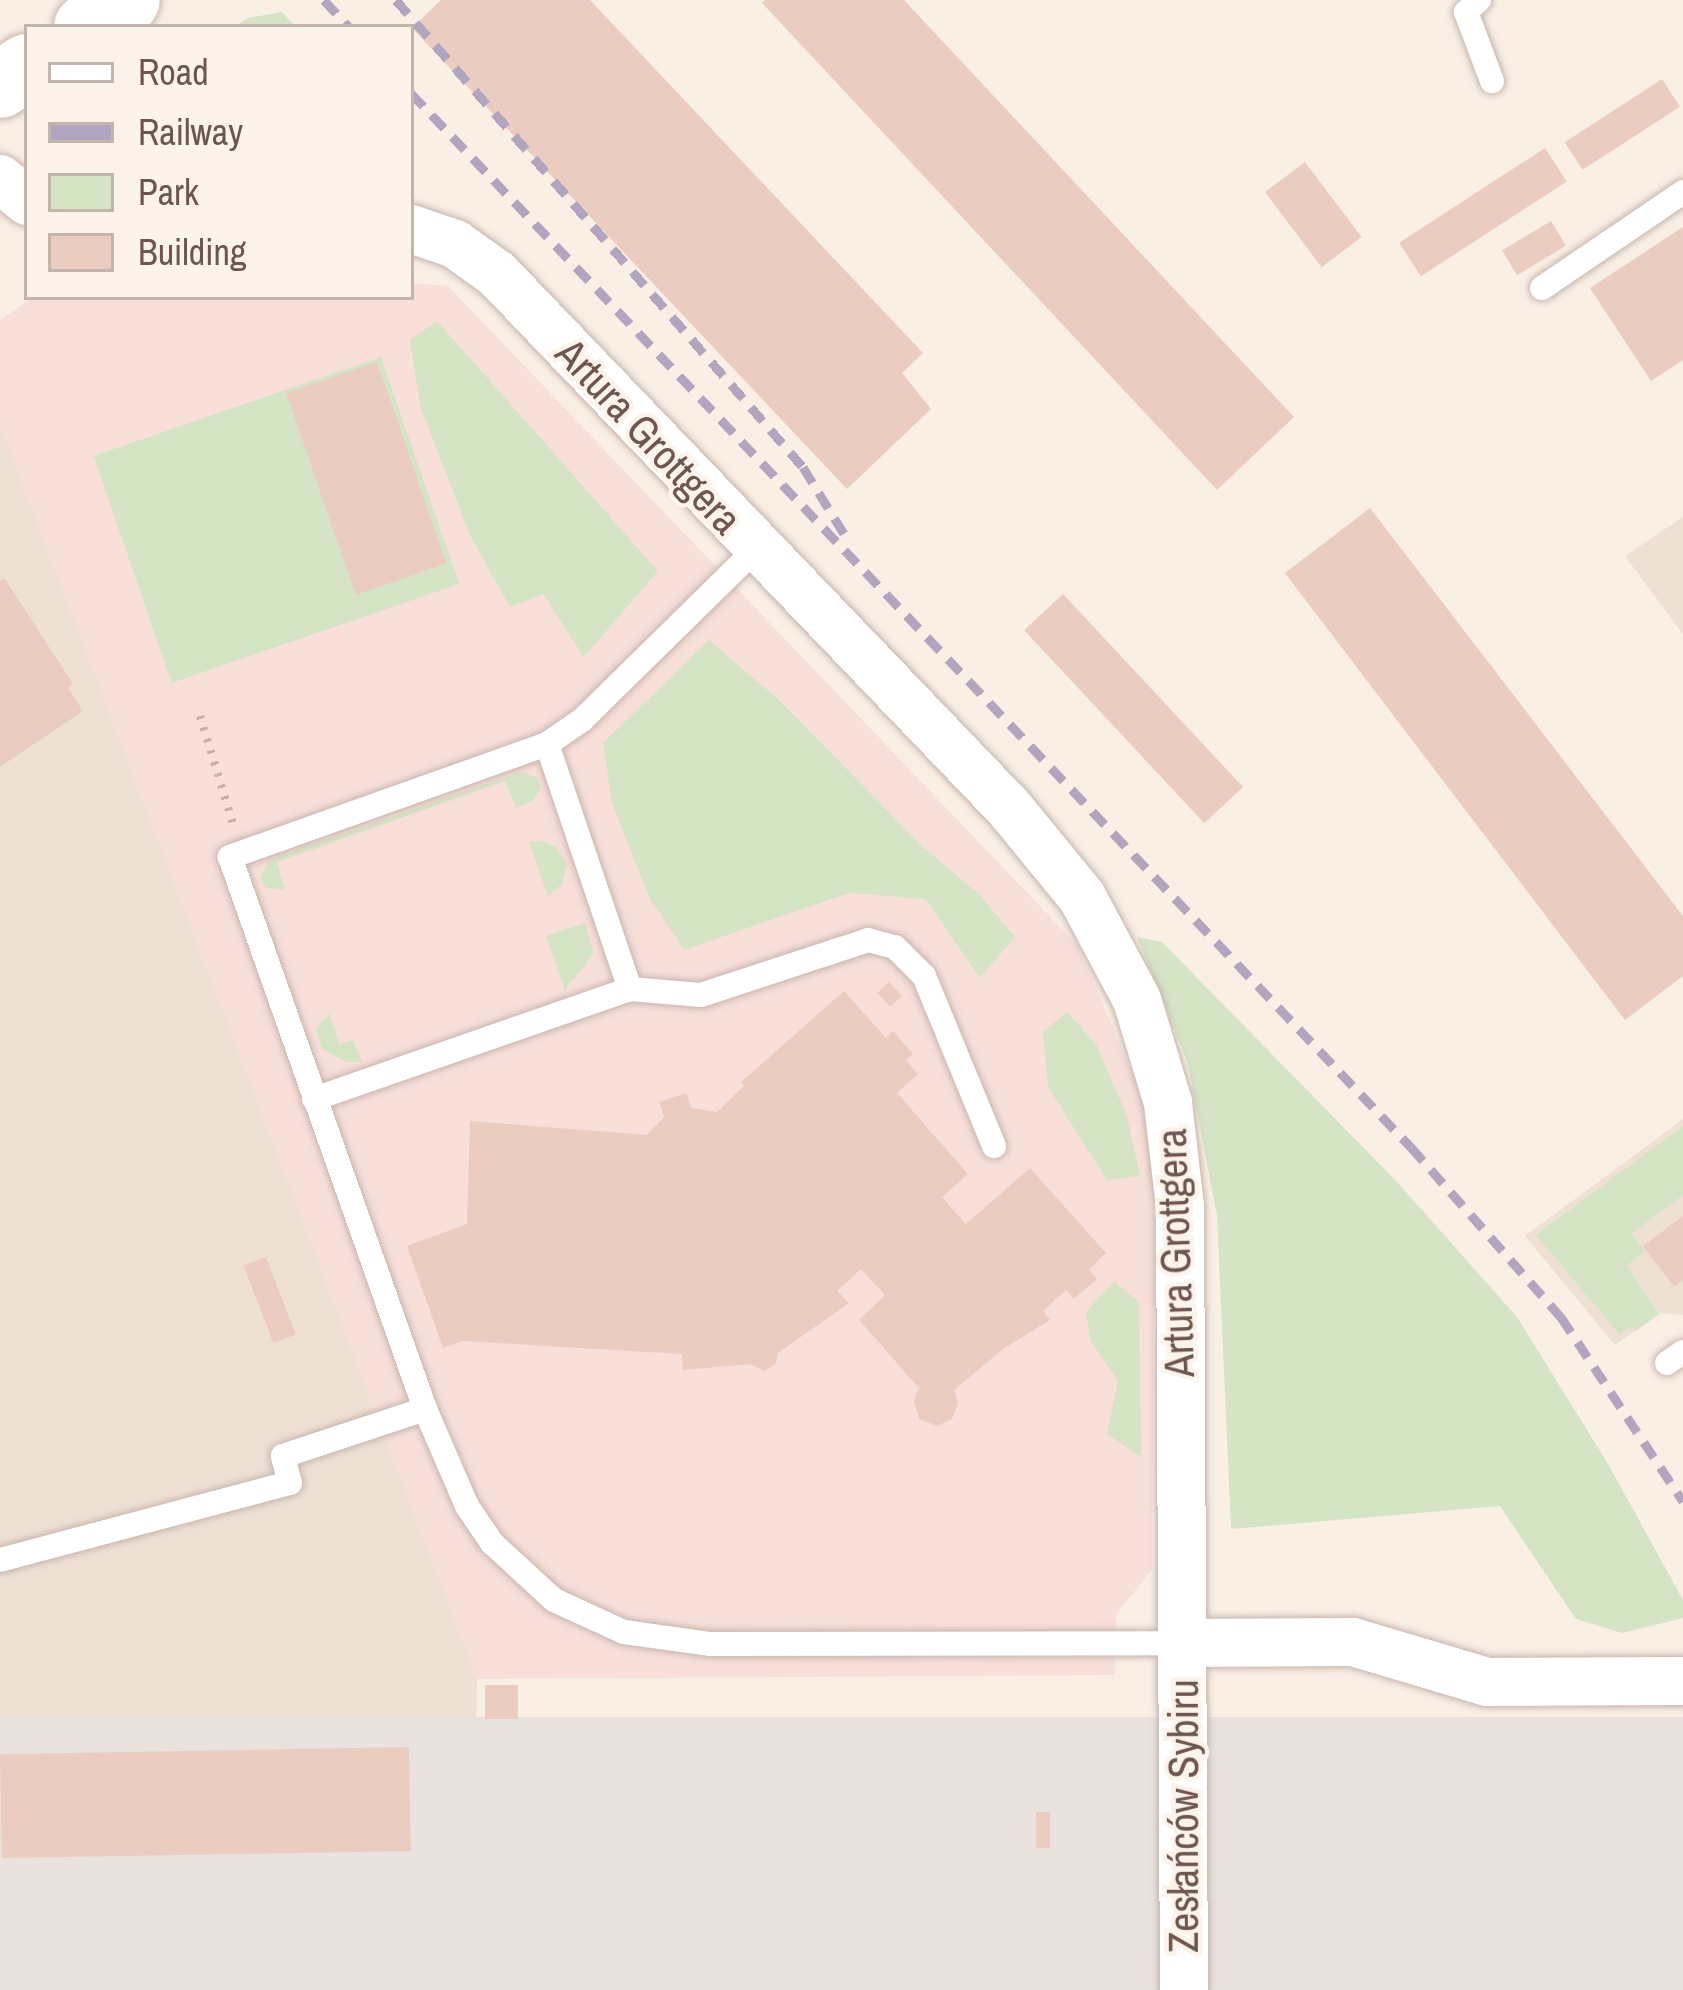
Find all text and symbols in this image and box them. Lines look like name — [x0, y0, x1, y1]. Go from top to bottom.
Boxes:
legend — [24, 24, 414, 300]
text: Road — [138, 48, 209, 96]
text: Railway — [138, 108, 243, 156]
text: Park — [138, 168, 199, 216]
text: Building — [138, 228, 246, 276]
street label: Artura Grottgera — [546, 328, 752, 544]
street label: Artura Grottgera — [1145, 1128, 1205, 1378]
street label: Zesłańców Sybiru — [1158, 1679, 1208, 1953]

